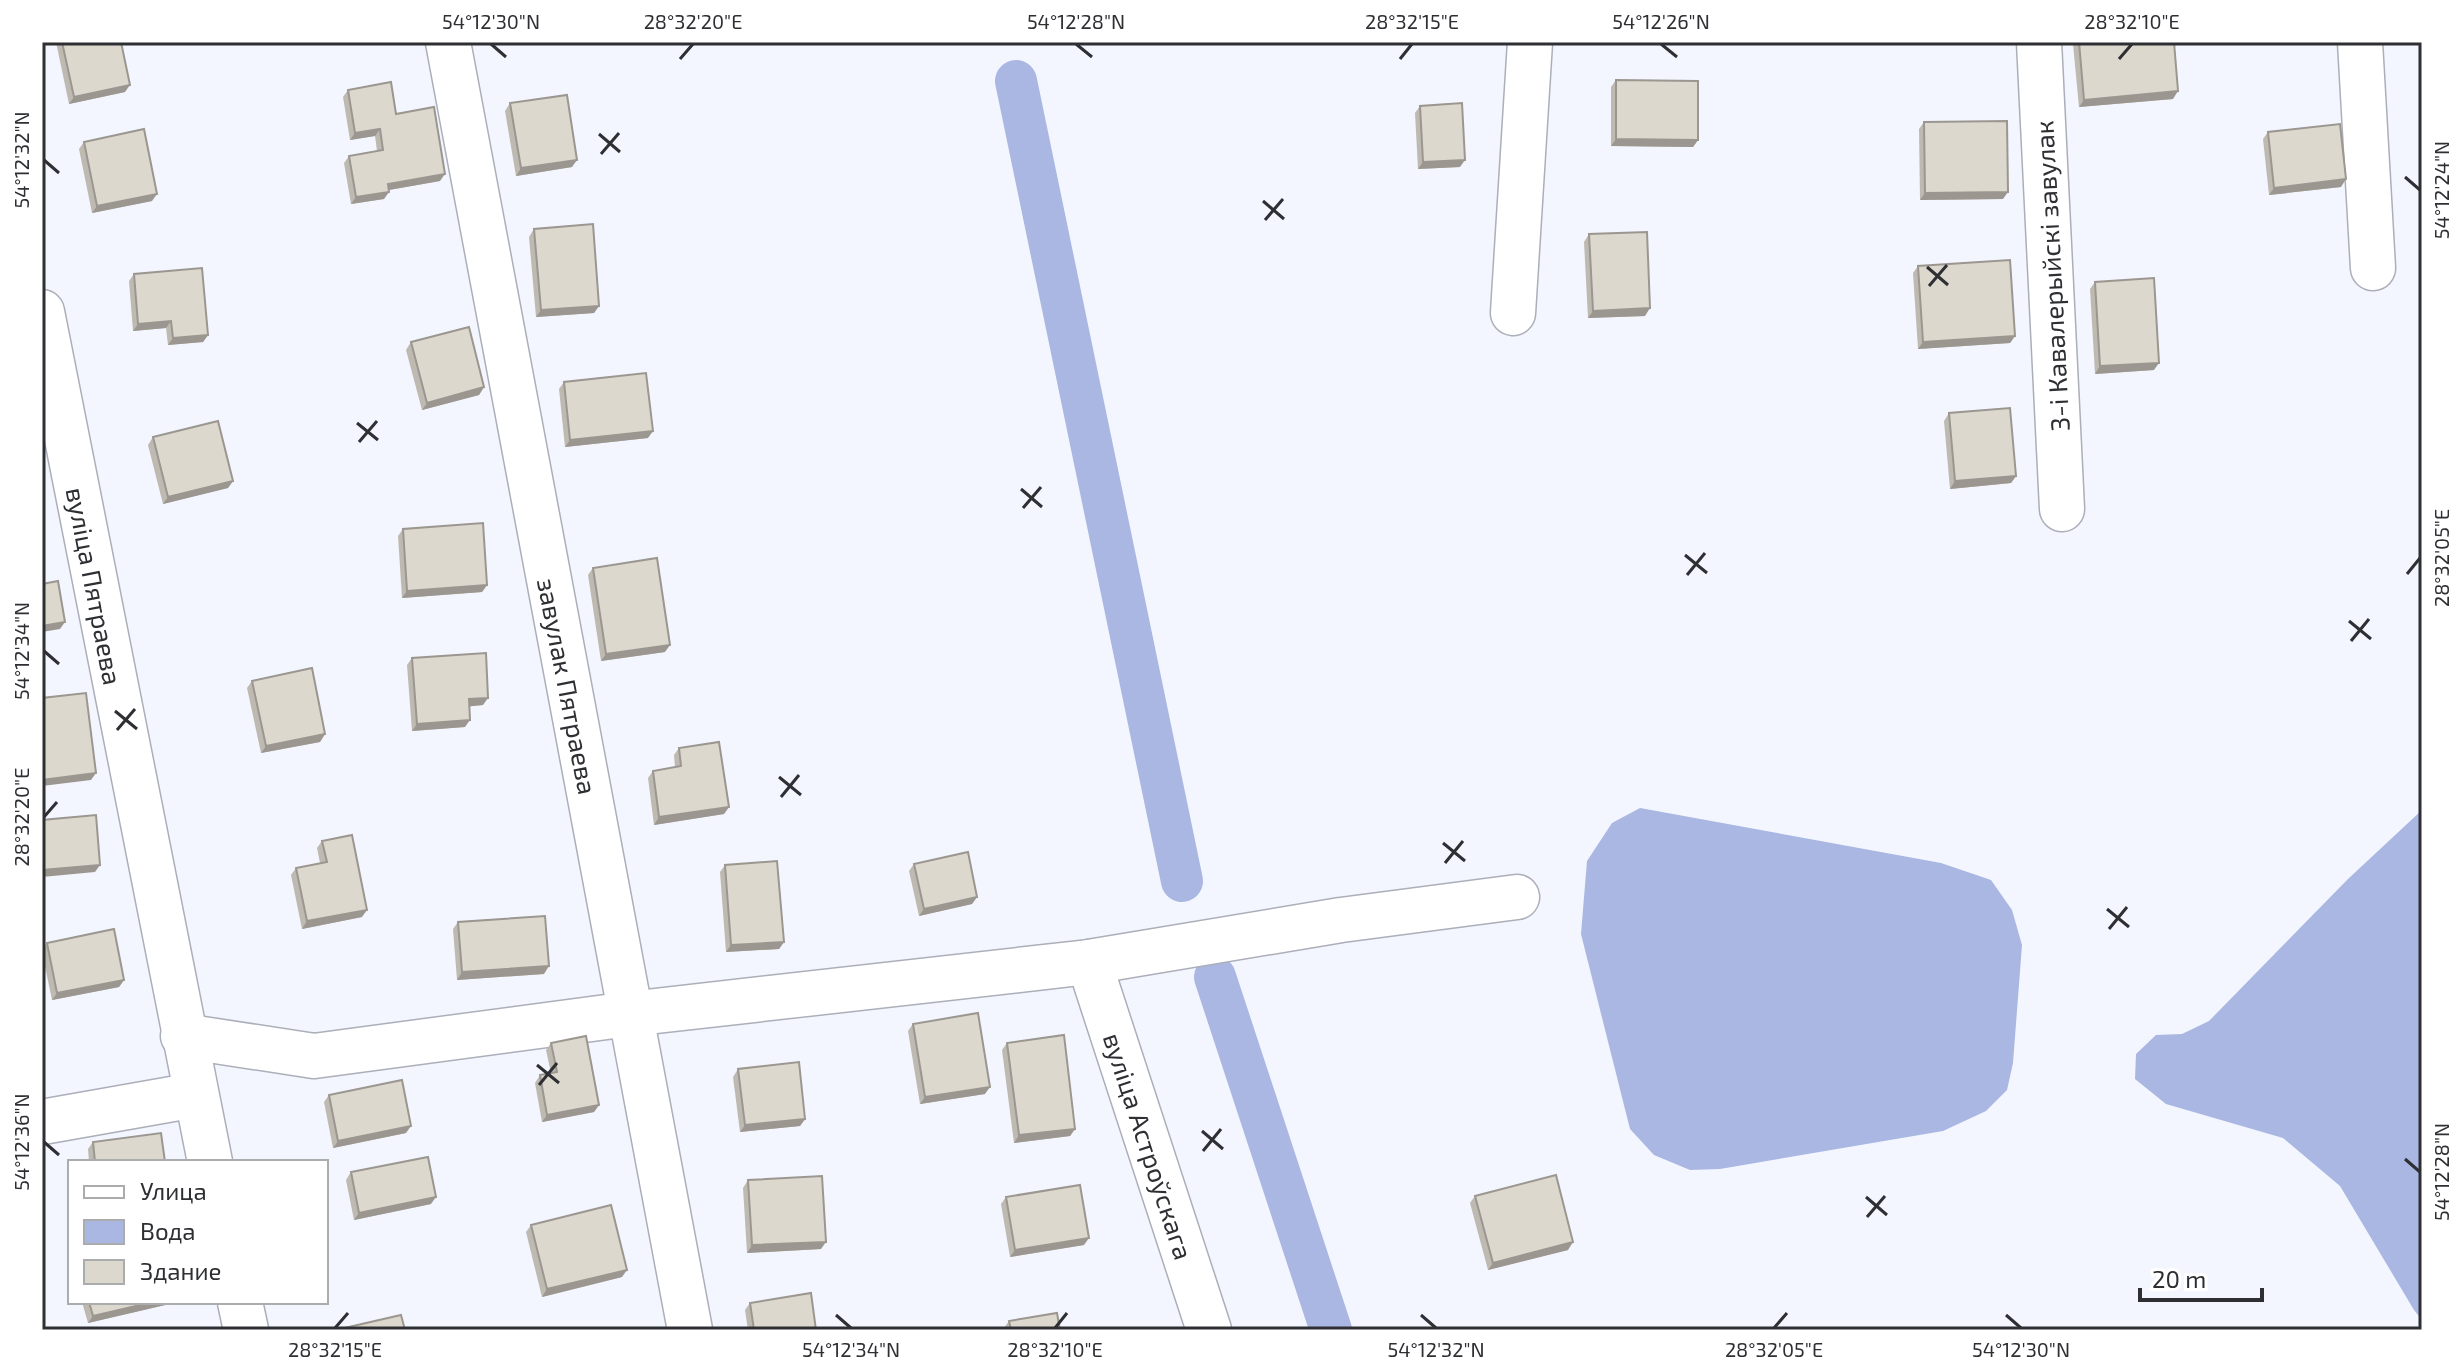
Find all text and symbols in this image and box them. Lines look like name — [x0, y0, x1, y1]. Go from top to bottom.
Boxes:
text: 54°12'30"N — [442, 9, 540, 33]
text: 28°32'20"E — [644, 9, 742, 33]
text: 54°12'28"N — [1027, 9, 1125, 33]
text: 28°32'15"E — [1365, 9, 1459, 33]
text: 54°12'26"N — [1612, 9, 1710, 33]
text: 28°32'10"E — [2084, 9, 2180, 33]
text: 54°12'32"N — [9, 111, 33, 209]
street label: 3-і Кавалерыйскі завулак — [2027, 120, 2076, 432]
text: 54°12'24"N — [2429, 141, 2453, 239]
street label: вуліца Пятраева — [60, 485, 129, 688]
text: 28°32'05"E — [2429, 509, 2453, 607]
street label: завулак Пятраева — [531, 575, 604, 797]
text: 54°12'34"N — [9, 602, 33, 700]
text: 28°32'20"E — [9, 768, 33, 866]
street label: вуліца Астроўскага — [1097, 1029, 1200, 1264]
text: 54°12'36"N — [9, 1093, 33, 1191]
text: 54°12'28"N — [2429, 1123, 2453, 1221]
legend — [68, 1160, 328, 1304]
text: Улица — [140, 1176, 207, 1205]
text: Вода — [140, 1216, 196, 1245]
scale bar — [2140, 1252, 2262, 1302]
text: Здание — [140, 1256, 222, 1285]
text: 20 m — [2152, 1264, 2206, 1293]
text: 28°32'15"E — [288, 1337, 382, 1361]
text: 54°12'34"N — [802, 1337, 900, 1361]
text: 28°32'10"E — [1007, 1337, 1103, 1361]
text: 54°12'32"N — [1387, 1337, 1485, 1361]
text: 28°32'05"E — [1725, 1337, 1823, 1361]
text: 54°12'30"N — [1972, 1337, 2070, 1361]

